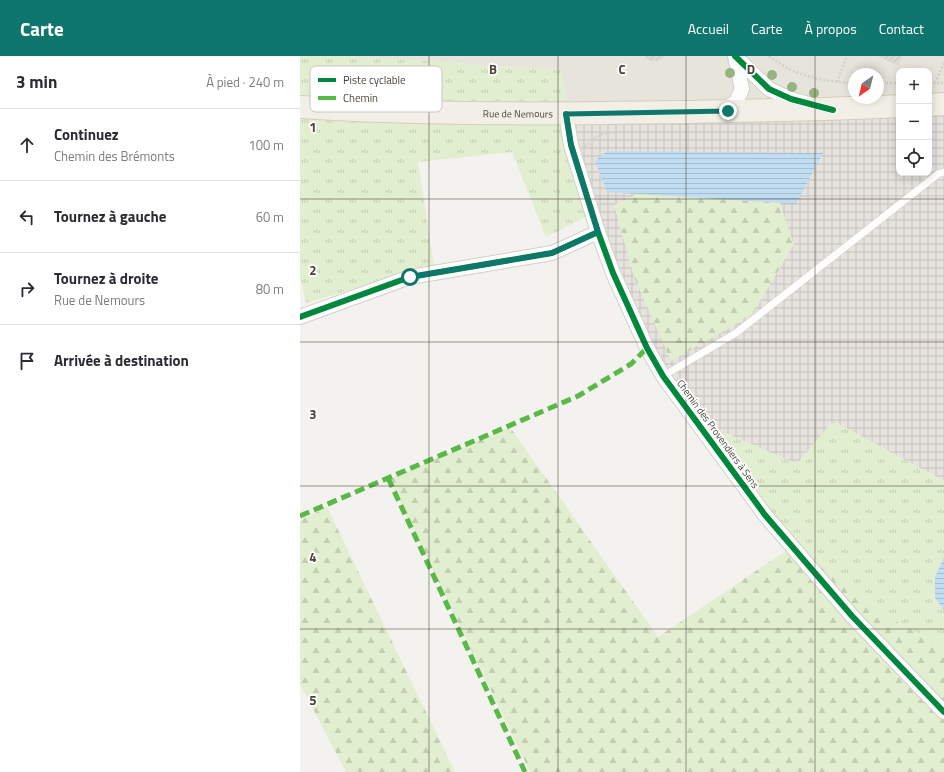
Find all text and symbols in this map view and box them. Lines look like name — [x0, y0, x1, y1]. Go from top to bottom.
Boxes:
text: Carte — [20, 14, 64, 43]
text: Accueil — [688, 18, 729, 39]
text: Carte — [751, 18, 783, 39]
text: À propos — [805, 18, 857, 39]
text: Contact — [879, 18, 924, 39]
text: B — [489, 59, 497, 79]
text: C — [618, 59, 626, 79]
text: D — [747, 59, 755, 79]
legend — [310, 66, 442, 112]
north arrow — [848, 68, 884, 104]
map controls — [896, 68, 932, 176]
button: + — [896, 68, 932, 104]
text: 3 min — [16, 69, 57, 95]
text: À pied · 240 m — [206, 72, 284, 92]
text: Piste cyclable — [343, 72, 406, 88]
text: Chemin — [343, 90, 378, 106]
route end — [719, 102, 737, 120]
button: − — [896, 104, 932, 140]
street label: Rue de Nemours — [483, 106, 553, 121]
text: 1 — [309, 117, 317, 137]
text: Continuez — [54, 123, 119, 146]
icon: ahead — [16, 134, 38, 156]
text: 100 m — [248, 135, 284, 155]
button: locate — [896, 140, 932, 176]
text: Chemin des Brémonts — [54, 146, 175, 166]
text: Tournez à gauche — [54, 205, 166, 228]
icon: left — [16, 206, 38, 228]
text: 60 m — [256, 207, 284, 227]
text: 2 — [309, 260, 317, 280]
text: Tournez à droite — [54, 267, 159, 290]
route start — [401, 268, 419, 286]
icon: right — [16, 278, 38, 300]
text: 80 m — [256, 279, 284, 299]
text: Rue de Nemours — [54, 290, 145, 310]
text: Arrivée à destination — [54, 349, 189, 372]
icon: arrive — [16, 350, 38, 372]
street label: Chemin des Provendiers à Sens — [673, 376, 763, 492]
text: 3 — [309, 404, 317, 424]
text: 4 — [309, 547, 317, 567]
text: 5 — [309, 690, 317, 710]

